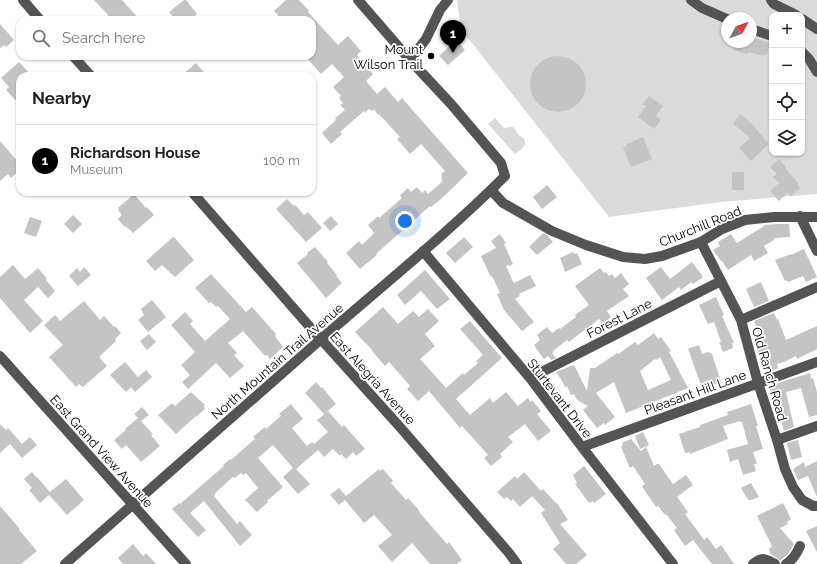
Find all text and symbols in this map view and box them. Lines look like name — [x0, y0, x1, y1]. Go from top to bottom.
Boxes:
north arrow — [721, 12, 757, 48]
map controls — [769, 12, 805, 156]
button: + — [769, 12, 805, 48]
search box — [16, 16, 316, 60]
pin: 1 — [440, 20, 466, 53]
icon: search — [30, 27, 52, 49]
text: Search here — [62, 29, 145, 47]
place label: Mount Wilson Trail — [354, 42, 424, 72]
button: − — [769, 48, 805, 84]
marker: Mount Wilson Trail — [426, 51, 436, 61]
button: locate — [769, 84, 805, 120]
text: Nearby — [32, 88, 91, 108]
button: layers — [769, 120, 805, 156]
text: Richardson House — [70, 144, 200, 162]
text: 1 — [42, 153, 48, 168]
text: 100 m — [263, 153, 300, 168]
text: Museum — [70, 162, 123, 177]
street label: Churchill Road — [657, 203, 743, 250]
your location — [395, 211, 415, 231]
street label: Forest Lane — [584, 296, 654, 341]
street label: North Mountain Trail Avenue — [208, 300, 346, 423]
street label: Old Ranch Road — [749, 325, 790, 423]
street label: East Alegria Avenue — [327, 329, 418, 428]
street label: Sturtevant Drive — [524, 356, 595, 441]
street label: Pleasant Hill Lane — [642, 367, 748, 418]
street label: East Grand View Avenue — [47, 392, 156, 511]

